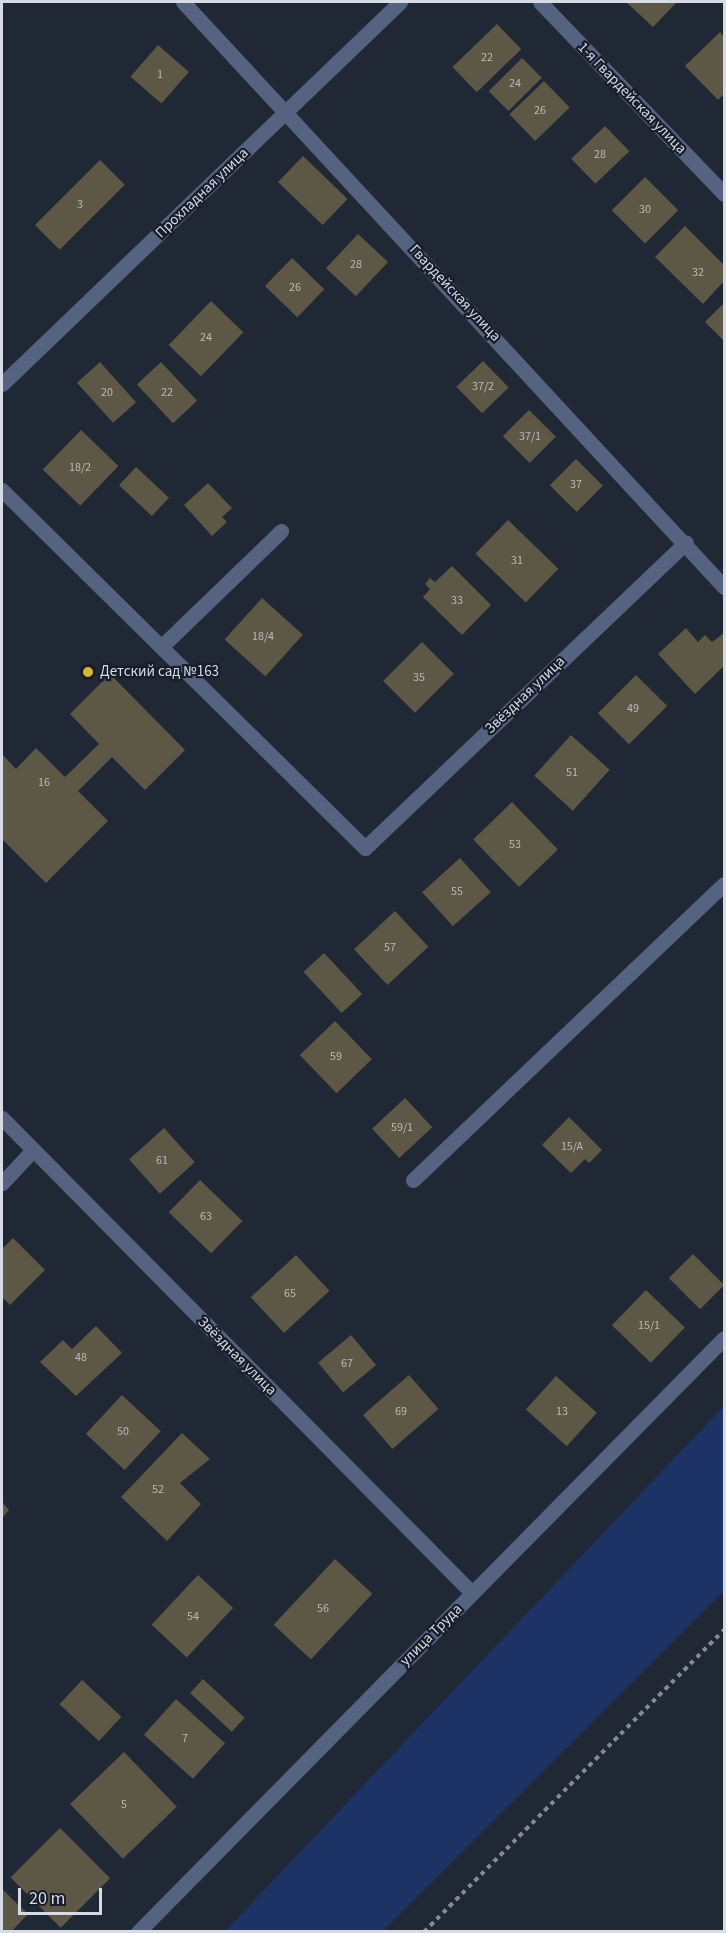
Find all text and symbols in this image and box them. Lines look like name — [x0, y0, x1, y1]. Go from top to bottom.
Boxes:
street label: 1-я Гвардейская улица — [574, 38, 690, 158]
house number: 22 — [481, 51, 493, 65]
house number: 1 — [157, 68, 163, 82]
house number: 24 — [509, 77, 521, 91]
house number: 26 — [534, 104, 546, 118]
street label: Прохладная улица — [152, 144, 252, 242]
house number: 28 — [594, 148, 606, 162]
house number: 3 — [77, 198, 83, 212]
house number: 30 — [639, 203, 651, 217]
street label: Гвардейская улица — [406, 241, 504, 345]
house number: 28 — [350, 258, 362, 272]
house number: 32 — [692, 266, 704, 280]
house number: 26 — [289, 281, 301, 295]
house number: 24 — [200, 331, 212, 345]
house number: 37/2 — [472, 380, 494, 394]
house number: 20 — [101, 386, 113, 400]
house number: 22 — [161, 386, 173, 400]
house number: 37/1 — [519, 430, 541, 444]
house number: 18/2 — [69, 461, 91, 475]
house number: 37 — [570, 478, 582, 492]
house number: 31 — [511, 554, 523, 568]
house number: 33 — [451, 594, 463, 608]
house number: 18/4 — [252, 630, 274, 644]
street label: Звёздная улица — [481, 652, 569, 738]
place label: Детский cад №163 — [100, 663, 219, 681]
marker: Детский cад №163 — [81, 665, 95, 679]
house number: 35 — [413, 671, 425, 685]
house number: 49 — [627, 702, 639, 716]
house number: 51 — [566, 766, 578, 780]
house number: 16 — [38, 776, 50, 790]
house number: 53 — [509, 838, 521, 852]
house number: 55 — [451, 885, 463, 899]
house number: 57 — [384, 941, 396, 955]
house number: 59 — [330, 1050, 342, 1064]
house number: 59/1 — [391, 1121, 413, 1135]
house number: 15/А — [561, 1140, 583, 1154]
house number: 61 — [156, 1154, 168, 1168]
house number: 63 — [200, 1210, 212, 1224]
house number: 65 — [284, 1287, 296, 1301]
street label: Звёздная улица — [194, 1313, 280, 1399]
house number: 15/1 — [638, 1319, 660, 1333]
house number: 48 — [75, 1351, 87, 1365]
house number: 67 — [341, 1357, 353, 1371]
house number: 69 — [395, 1405, 407, 1419]
house number: 13 — [556, 1405, 568, 1419]
house number: 50 — [117, 1425, 129, 1439]
house number: 52 — [152, 1483, 164, 1497]
street label: улица Труда — [396, 1600, 466, 1670]
house number: 56 — [317, 1602, 329, 1616]
house number: 54 — [187, 1610, 199, 1624]
house number: 7 — [182, 1732, 188, 1746]
house number: 5 — [121, 1798, 127, 1812]
scale bar — [21, 1876, 105, 1914]
text: 20 m — [29, 1886, 65, 1911]

